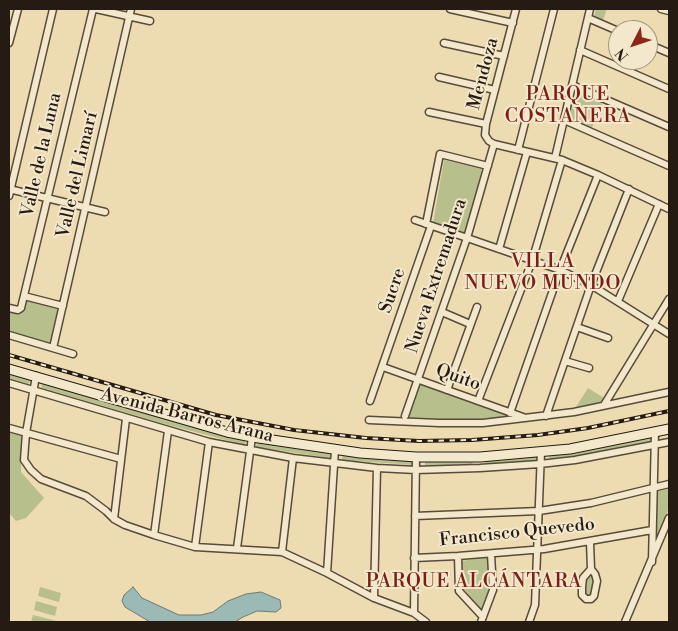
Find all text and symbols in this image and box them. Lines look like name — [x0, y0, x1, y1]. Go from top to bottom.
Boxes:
north arrow — [608, 20, 658, 70]
street label: Mendoza — [464, 36, 504, 112]
text: N — [612, 44, 633, 64]
district label: PARQUE COSTANERA — [504, 84, 632, 128]
street label: Valle de la Luna — [17, 91, 67, 219]
street label: Valle del Limarí — [53, 110, 103, 240]
street label: Nueva Extremadura — [402, 196, 472, 356]
district label: VILLA NUEVO MUNDO — [463, 251, 623, 295]
street label: Sucre — [375, 266, 411, 316]
street label: Quito — [433, 360, 483, 396]
street label: Avenida Barros Arana — [98, 384, 276, 448]
street label: Francisco Quevedo — [438, 514, 596, 552]
district label: PARQUE ALCÁNTARA — [364, 571, 584, 593]

